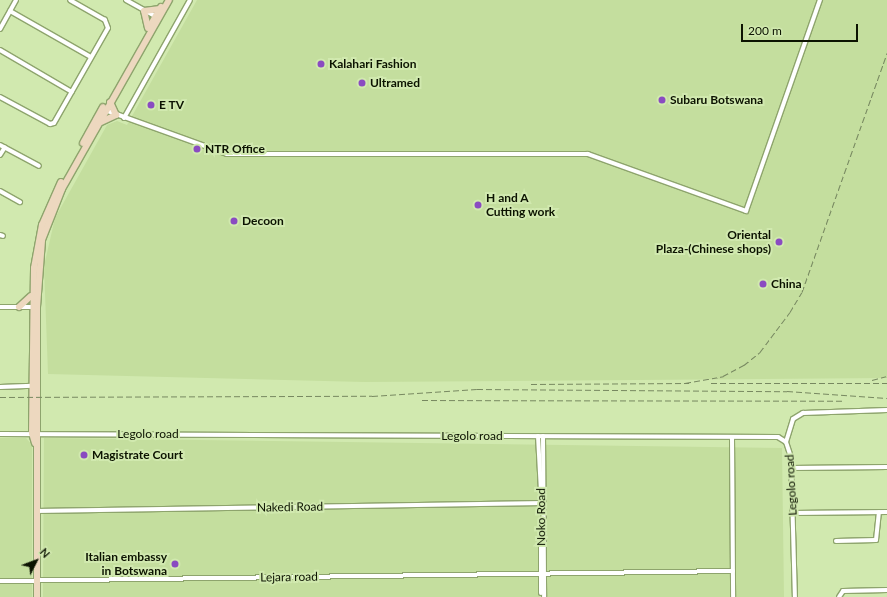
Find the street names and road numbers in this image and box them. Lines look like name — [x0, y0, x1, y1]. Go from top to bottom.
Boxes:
street label: Legolo road — [117, 427, 179, 441]
street label: Legolo road — [441, 429, 503, 443]
street label: Legolo road — [782, 454, 800, 516]
street label: Noko Road — [534, 488, 548, 546]
street label: Nakedi Road — [257, 499, 323, 515]
street label: Lejara road — [260, 569, 318, 585]

